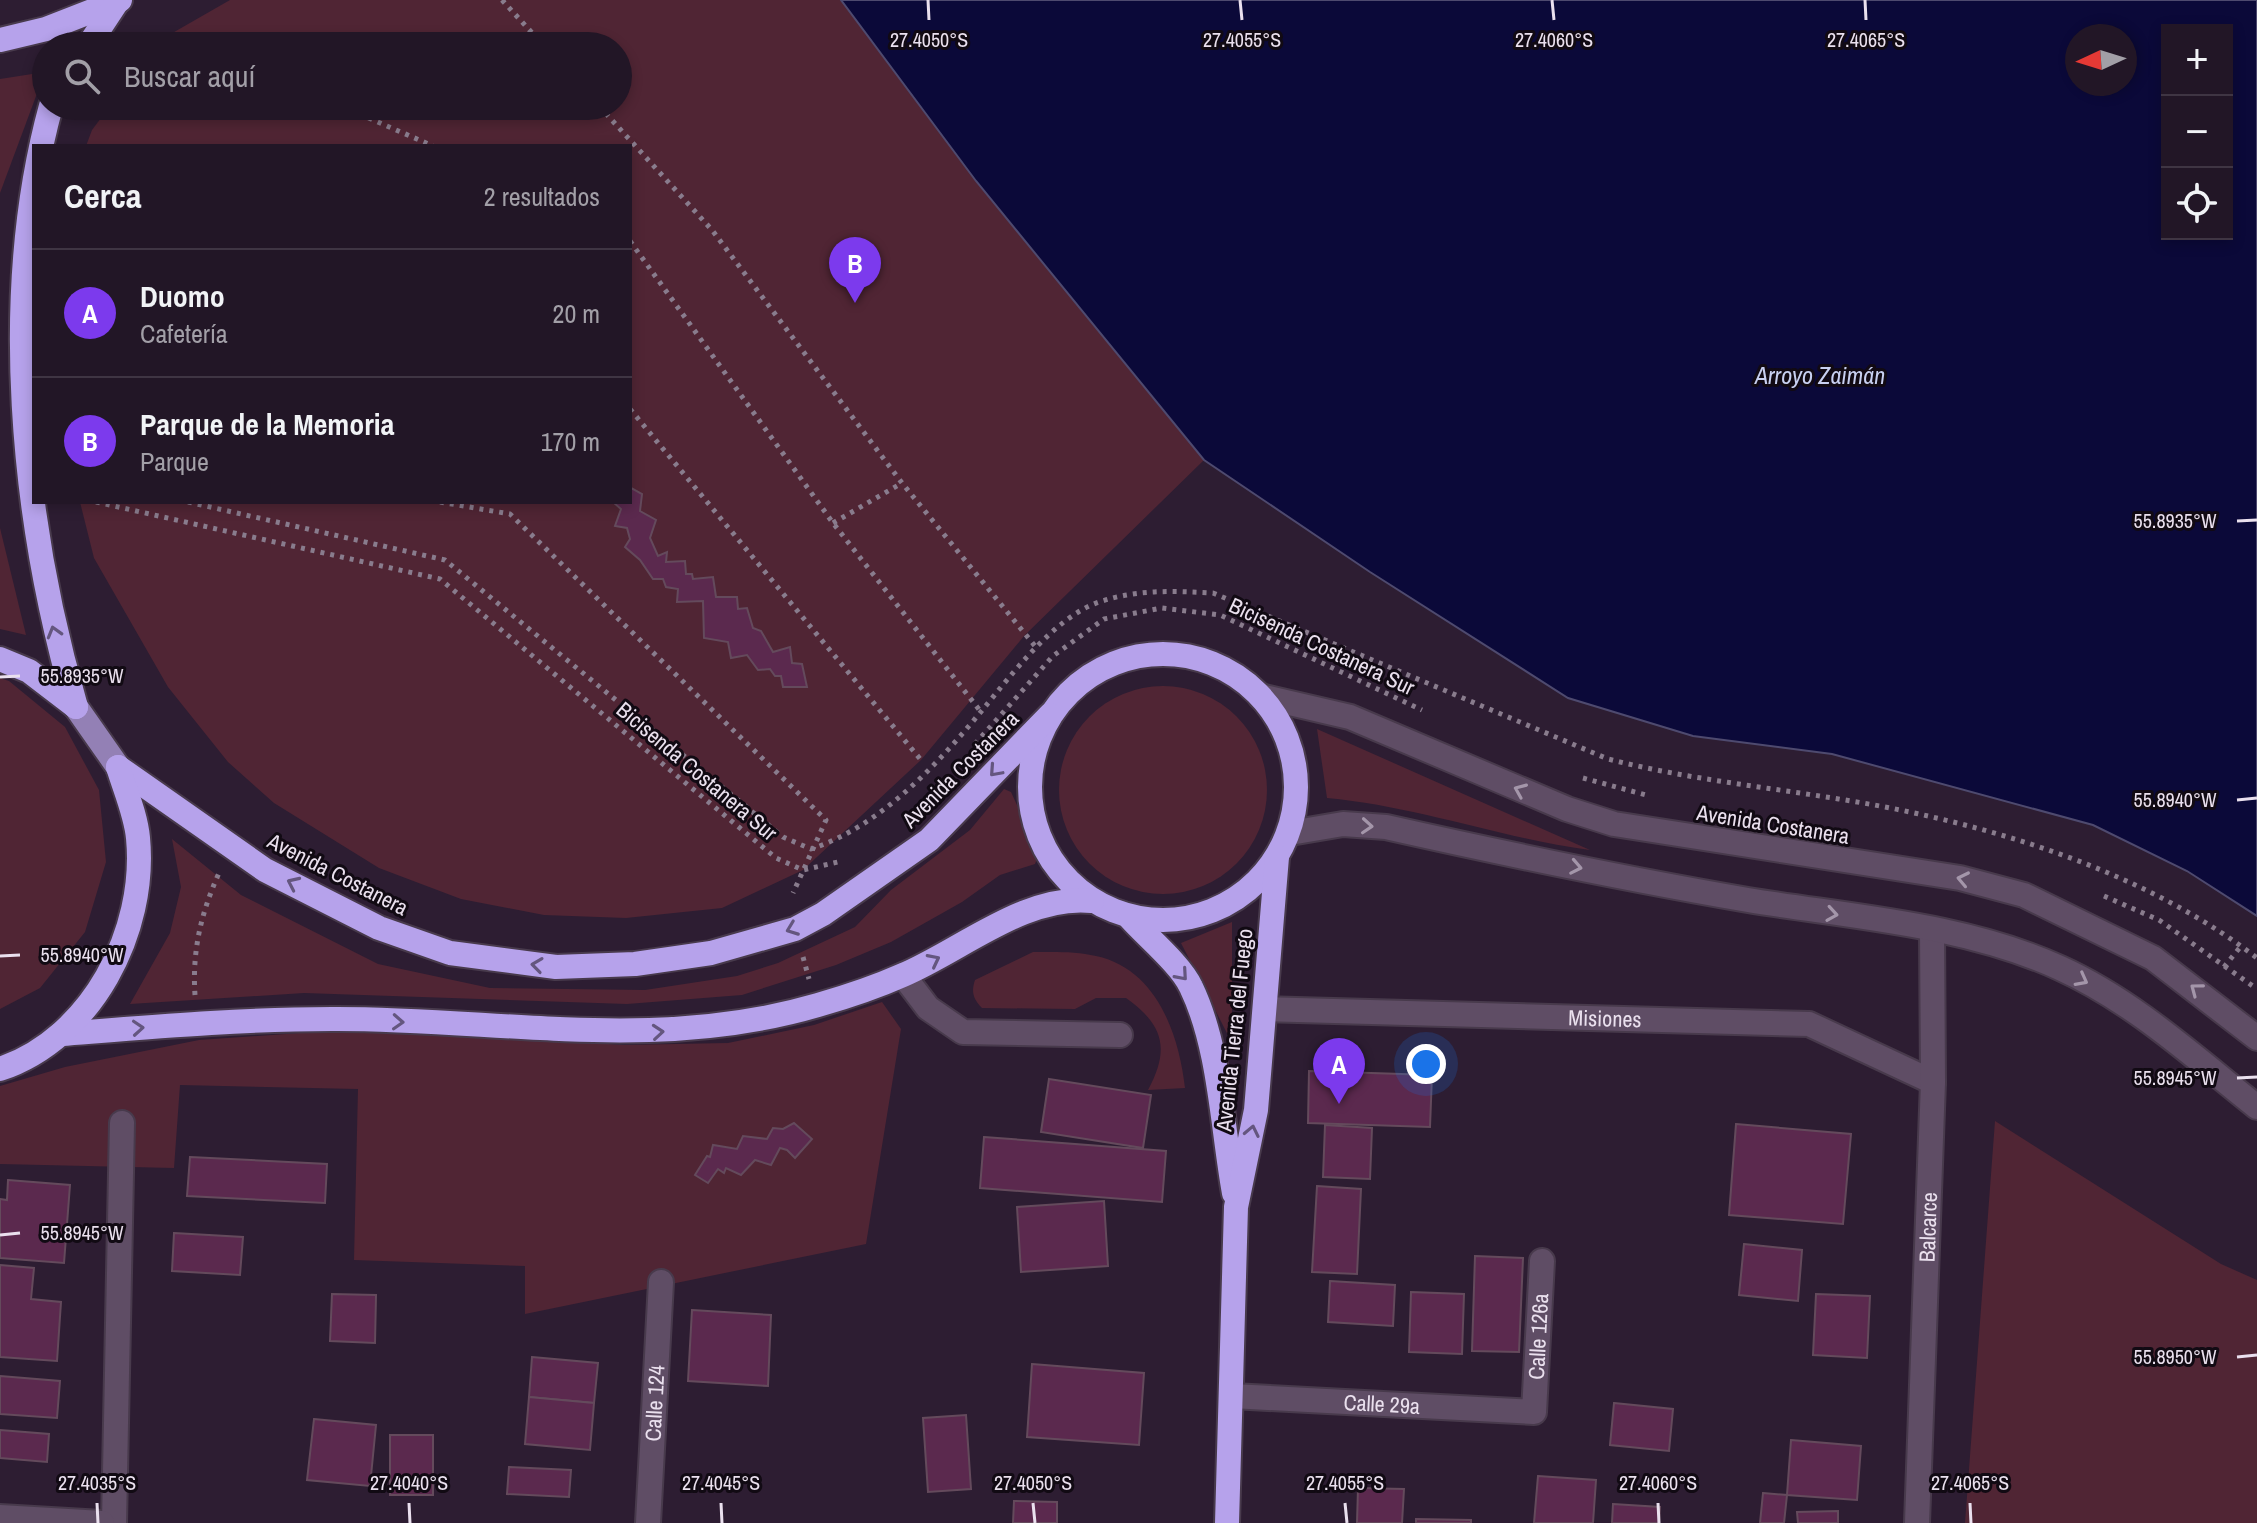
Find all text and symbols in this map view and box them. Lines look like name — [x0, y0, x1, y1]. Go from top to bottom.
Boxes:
north arrow — [2065, 24, 2137, 96]
map controls — [2161, 24, 2233, 240]
button: + — [2161, 24, 2233, 96]
text: 27.4050°S — [890, 26, 968, 53]
text: 27.4055°S — [1203, 26, 1281, 53]
text: 27.4060°S — [1515, 26, 1593, 53]
text: 27.4065°S — [1827, 26, 1905, 53]
search box — [32, 32, 632, 120]
icon: search — [60, 54, 104, 98]
text: Buscar aquí — [124, 56, 255, 96]
button: − — [2161, 96, 2233, 168]
button: locate — [2161, 168, 2233, 240]
text: Cerca — [64, 173, 142, 219]
text: 2 resultados — [484, 179, 600, 214]
pin: B — [829, 237, 881, 303]
text: Duomo — [140, 276, 225, 316]
text: A — [82, 296, 98, 331]
text: 20 m — [553, 296, 600, 331]
text: Cafetería — [140, 316, 228, 351]
water label: Arroyo Zaimán — [1754, 359, 1885, 391]
text: Parque de la Memoria — [140, 404, 394, 444]
text: B — [82, 424, 98, 459]
text: 170 m — [541, 424, 600, 459]
text: Parque — [140, 444, 209, 479]
text: 55.8935°W — [2134, 507, 2217, 534]
street label: Bicisenda Costanera Sur — [1224, 590, 1420, 702]
one-way arrow — [47, 626, 63, 640]
text: 55.8935°W — [41, 662, 124, 689]
street label: Bicisenda Costanera Sur — [610, 695, 784, 847]
street label: Avenida Costanera — [894, 704, 1025, 835]
one-way arrow — [991, 761, 1005, 776]
one-way arrow — [1514, 783, 1529, 799]
text: 55.8940°W — [2134, 786, 2217, 813]
street label: Avenida Costanera — [1694, 797, 1851, 851]
one-way arrow — [1361, 817, 1374, 834]
street label: Avenida Costanera — [262, 825, 413, 922]
one-way arrow — [1569, 858, 1582, 875]
one-way arrow — [1957, 871, 1970, 888]
one-way arrow — [286, 877, 301, 893]
one-way arrow — [1825, 904, 1839, 921]
one-way arrow — [786, 919, 800, 936]
street label: Avenida Tierra del Fuego — [1208, 927, 1260, 1134]
text: 55.8940°W — [41, 941, 124, 968]
one-way arrow — [926, 954, 941, 969]
one-way arrow — [530, 957, 543, 974]
one-way arrow — [1172, 966, 1187, 981]
one-way arrow — [2074, 970, 2088, 985]
one-way arrow — [2190, 985, 2205, 999]
street label: Misiones — [1568, 1002, 1642, 1034]
one-way arrow — [392, 1013, 405, 1030]
one-way arrow — [132, 1020, 145, 1037]
one-way arrow — [652, 1024, 665, 1041]
pin: A — [1313, 1038, 1365, 1104]
your location — [1406, 1044, 1446, 1084]
text: 55.8945°W — [2134, 1064, 2217, 1091]
one-way arrow — [1243, 1125, 1260, 1138]
street label: Balcarce — [1911, 1192, 1944, 1263]
text: 55.8945°W — [41, 1219, 124, 1246]
street label: Calle 126a — [1521, 1293, 1555, 1380]
text: 55.8950°W — [2134, 1343, 2217, 1370]
street label: Calle 124 — [637, 1364, 671, 1442]
street label: Calle 29a — [1343, 1387, 1421, 1421]
text: 27.4035°S — [58, 1469, 136, 1496]
text: 27.4040°S — [370, 1469, 448, 1496]
text: 27.4045°S — [682, 1469, 760, 1496]
text: 27.4050°S — [994, 1469, 1072, 1496]
text: 27.4055°S — [1306, 1469, 1384, 1496]
text: 27.4060°S — [1619, 1469, 1697, 1496]
text: 27.4065°S — [1931, 1469, 2009, 1496]

